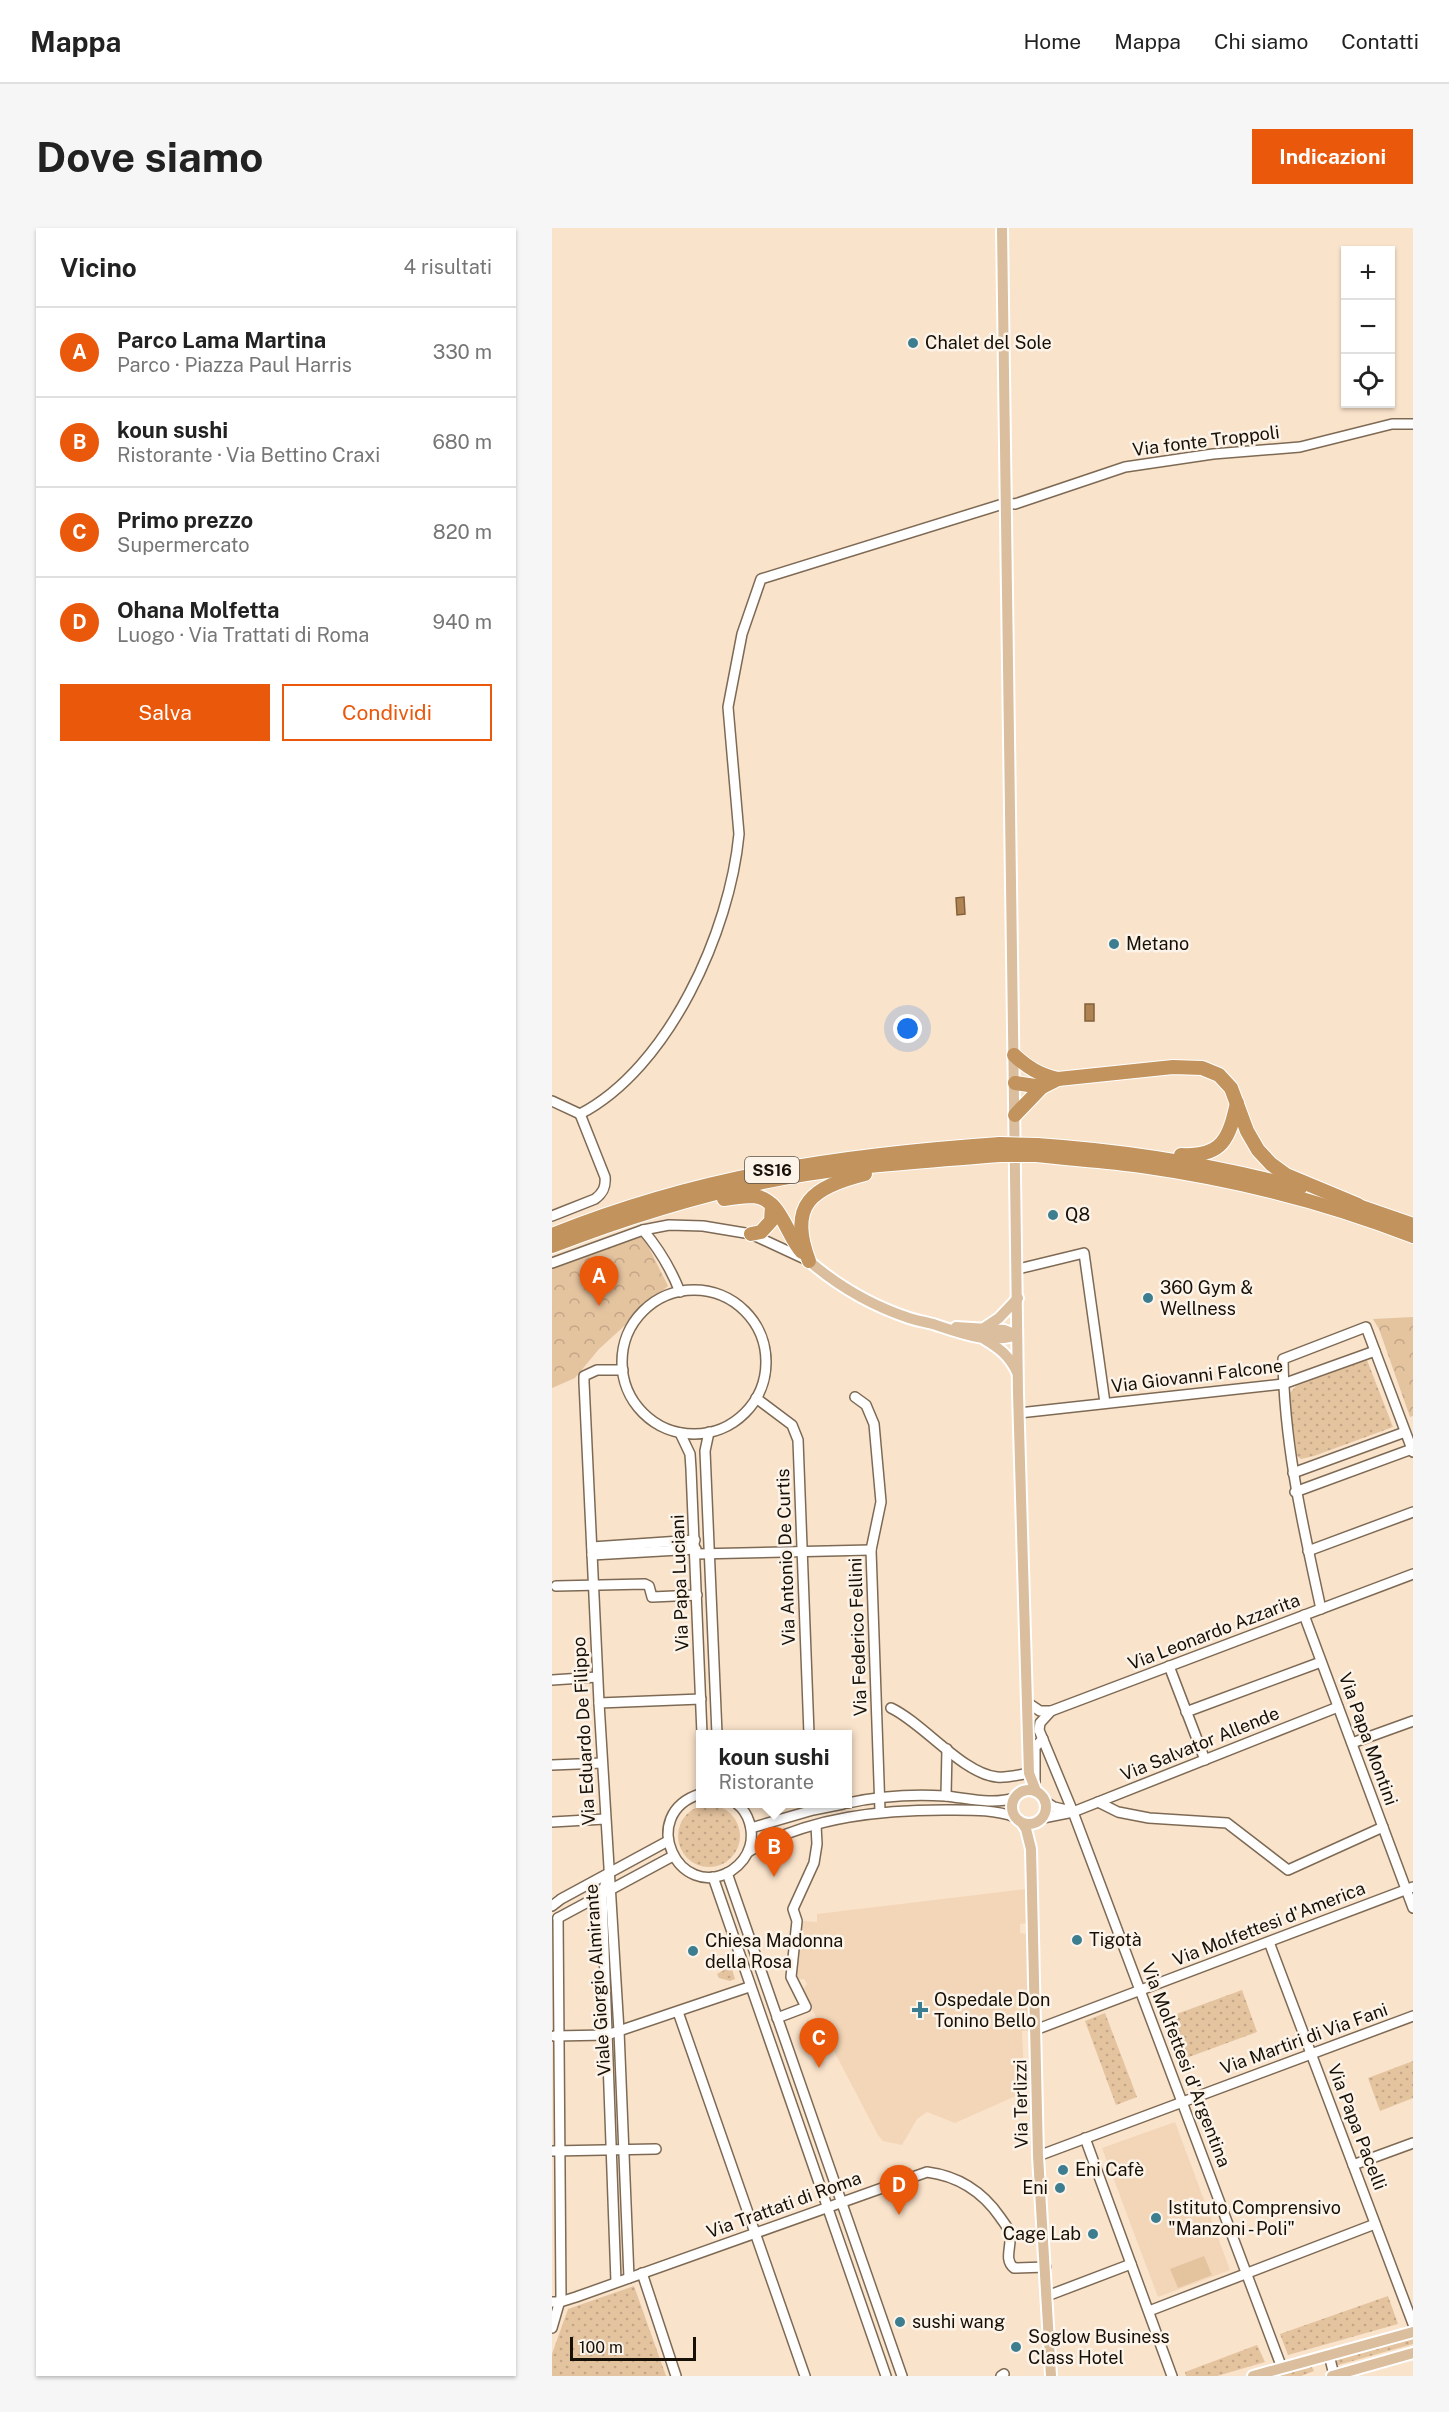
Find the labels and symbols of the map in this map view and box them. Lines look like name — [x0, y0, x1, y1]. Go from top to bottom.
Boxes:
place label: Chalet del Sole — [925, 332, 1052, 353]
marker: Chalet del Sole — [906, 336, 920, 350]
street label: Via fonte Troppoli — [1131, 421, 1281, 460]
place label: Metano — [1126, 933, 1189, 954]
marker: Metano — [1107, 937, 1121, 951]
your location — [893, 1014, 922, 1043]
road number: SS16 — [745, 1157, 799, 1183]
place label: Q8 — [1065, 1204, 1090, 1225]
marker: Q8 — [1046, 1208, 1060, 1222]
pin: A — [580, 1256, 618, 1306]
place label: 360 Gym & Wellness — [1160, 1277, 1253, 1319]
marker: 360 Gym & Wellness — [1141, 1291, 1155, 1305]
street label: Via Giovanni Falcone — [1110, 1355, 1284, 1396]
street label: Via Antonio De Curtis — [772, 1468, 799, 1646]
street label: Via Papa Luciani — [667, 1514, 692, 1652]
street label: Via Federico Fellini — [844, 1557, 871, 1717]
street label: Via Leonardo Azzarita — [1125, 1589, 1303, 1674]
street label: Via Eduardo De Filippo — [568, 1636, 599, 1826]
street label: Via Papa Montini — [1335, 1670, 1402, 1808]
street label: Via Salvator Allende — [1117, 1702, 1282, 1785]
pin: B — [754, 1828, 794, 1877]
street label: Via Molfettesi d'America — [1170, 1877, 1368, 1970]
street label: Viale Giorgio Almirante — [580, 1883, 615, 2077]
place label: Tigotà — [1089, 1929, 1142, 1950]
place label: Chiesa Madonna della Rosa — [705, 1930, 843, 1972]
marker: Tigotà — [1070, 1933, 1084, 1947]
marker: Chiesa Madonna della Rosa — [686, 1944, 700, 1958]
street label: Via Molfettesi d'Argentina — [1138, 1960, 1235, 2170]
place label: Ospedale Don Tonino Bello — [934, 1989, 1050, 2031]
street label: Via Martiri di Via Fani — [1217, 1999, 1390, 2079]
marker: Ospedale Don Tonino Bello — [911, 2001, 929, 2019]
pin: C — [800, 2018, 838, 2068]
street label: Via Terlizzi — [1009, 2059, 1032, 2149]
street label: Via Papa Pacelli — [1324, 2061, 1391, 2193]
place label: Eni Cafè — [1075, 2159, 1144, 2180]
marker: Eni Cafè — [1056, 2163, 1070, 2177]
pin: D — [880, 2166, 918, 2215]
street label: Via Trattati di Roma — [704, 2167, 864, 2242]
place label: Eni — [1022, 2177, 1048, 2198]
marker: Eni — [1053, 2181, 1067, 2195]
place label: Istituto Comprensivo "Manzoni - Poli" — [1168, 2197, 1341, 2239]
marker: Istituto Comprensivo "Manzoni - Poli" — [1149, 2211, 1163, 2225]
place label: Cage Lab — [1003, 2223, 1081, 2244]
marker: Cage Lab — [1086, 2227, 1100, 2241]
place label: sushi wang — [912, 2311, 1005, 2332]
marker: sushi wang — [893, 2315, 907, 2329]
place label: Soglow Business Class Hotel — [1028, 2326, 1170, 2368]
scale bar — [570, 2334, 696, 2362]
marker: Soglow Business Class Hotel — [1009, 2340, 1023, 2354]

